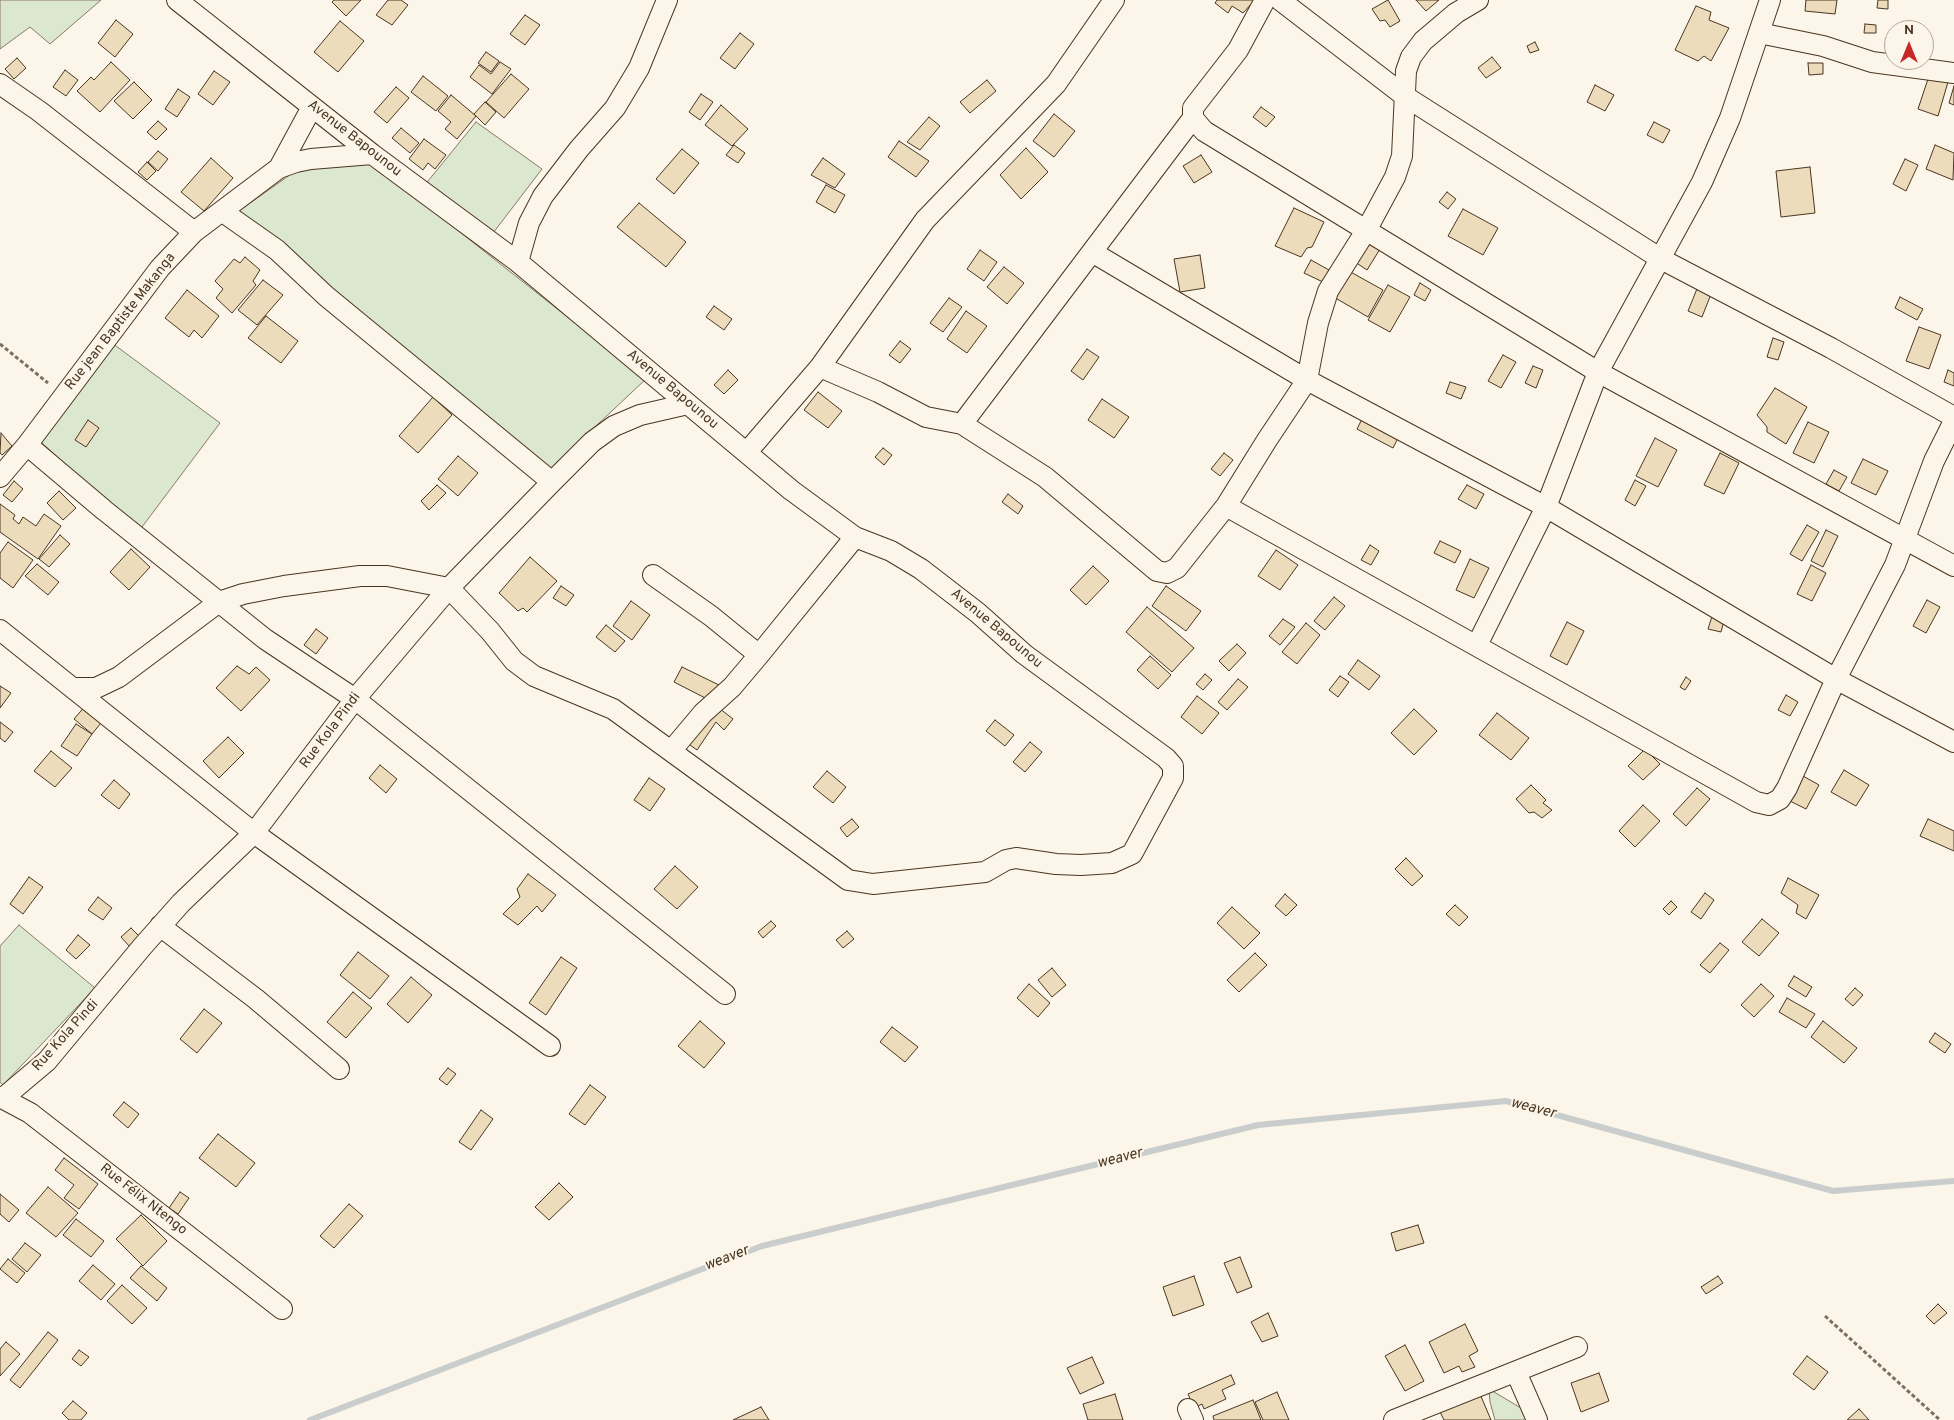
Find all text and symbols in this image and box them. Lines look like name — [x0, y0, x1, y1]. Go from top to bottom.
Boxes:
north arrow — [1884, 20, 1934, 70]
text: N — [1904, 22, 1914, 39]
street label: Avenue Bapounou — [304, 97, 404, 181]
street label: Rue jean Baptiste Makanga — [62, 250, 180, 394]
street label: Avenue Bapounou — [623, 347, 721, 433]
street label: Avenue Bapounou — [947, 586, 1045, 672]
street label: Rue Kola Pindi — [297, 690, 365, 772]
street label: Rue Kola Pindi — [29, 997, 103, 1075]
water label: weaver — [1508, 1094, 1558, 1124]
water label: weaver — [1095, 1145, 1145, 1173]
street label: Rue Félix Ntengo — [96, 1161, 190, 1239]
water label: weaver — [702, 1242, 752, 1276]

